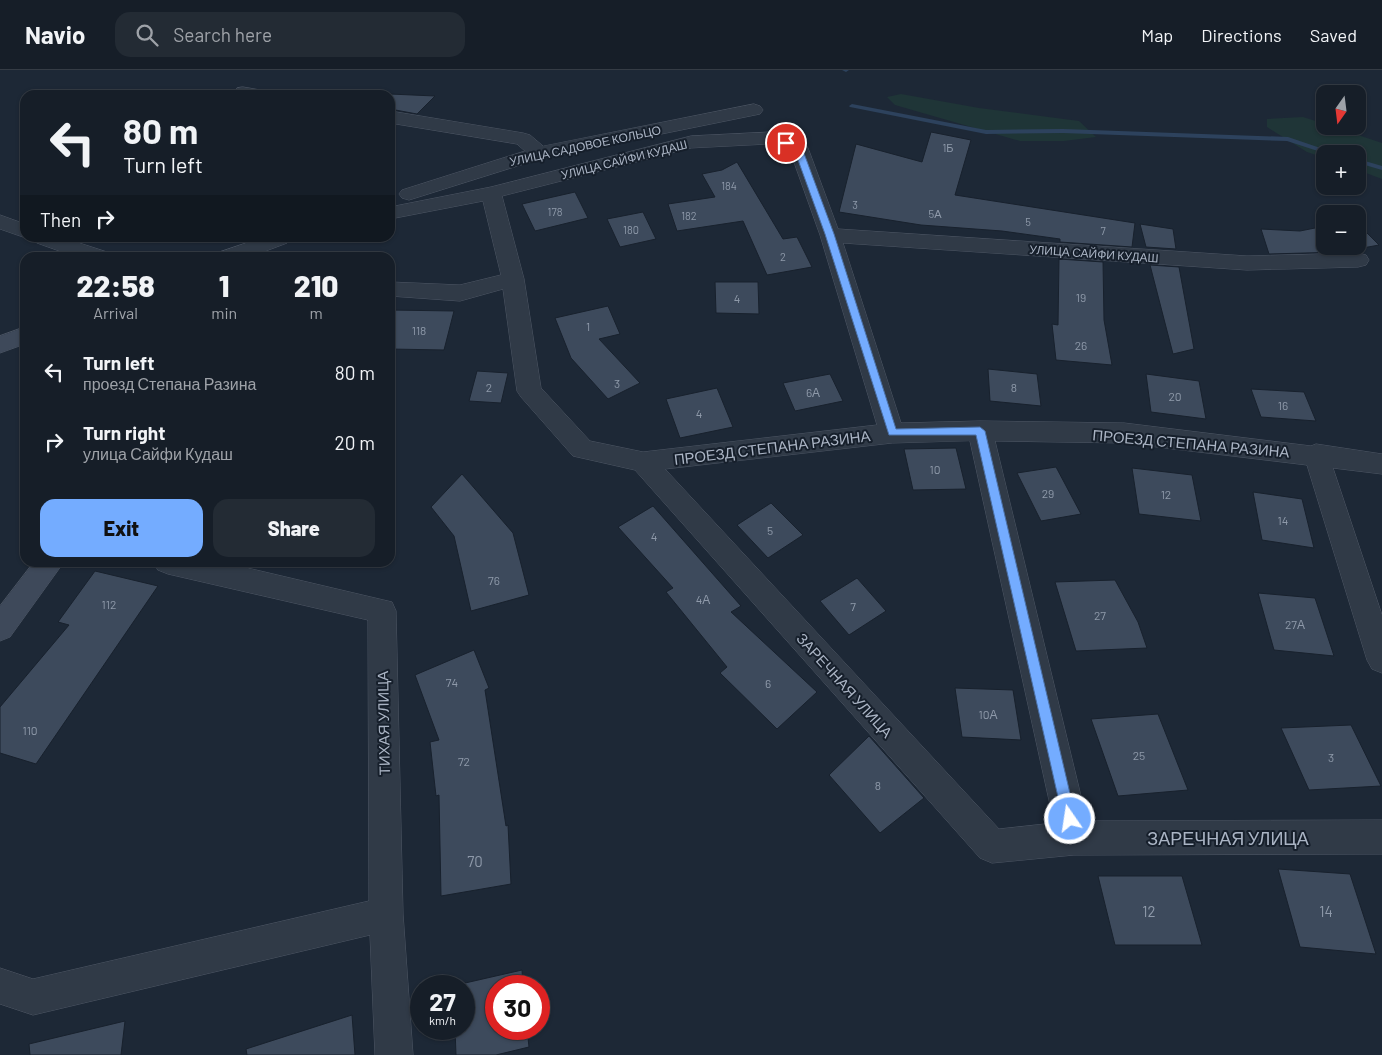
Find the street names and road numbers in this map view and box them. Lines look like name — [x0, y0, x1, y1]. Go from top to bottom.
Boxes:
street label: УЛИЦА САДОВОЕ КОЛЬЦО — [508, 122, 662, 169]
street label: УЛИЦА САЙФИ КУДАШ — [559, 137, 689, 182]
street label: УЛИЦА САЙФИ КУДАШ — [1029, 241, 1159, 265]
street label: ПРОЕЗД СТЕПАНА РАЗИНА — [1092, 425, 1290, 461]
street label: ПРОЕЗД СТЕПАНА РАЗИНА — [673, 426, 871, 468]
street label: ЗАРЕЧНАЯ УЛИЦА — [793, 629, 897, 741]
street label: ТИХАЯ УЛИЦА — [373, 671, 393, 775]
street label: ЗАРЕЧНАЯ УЛИЦА — [1147, 827, 1309, 849]

